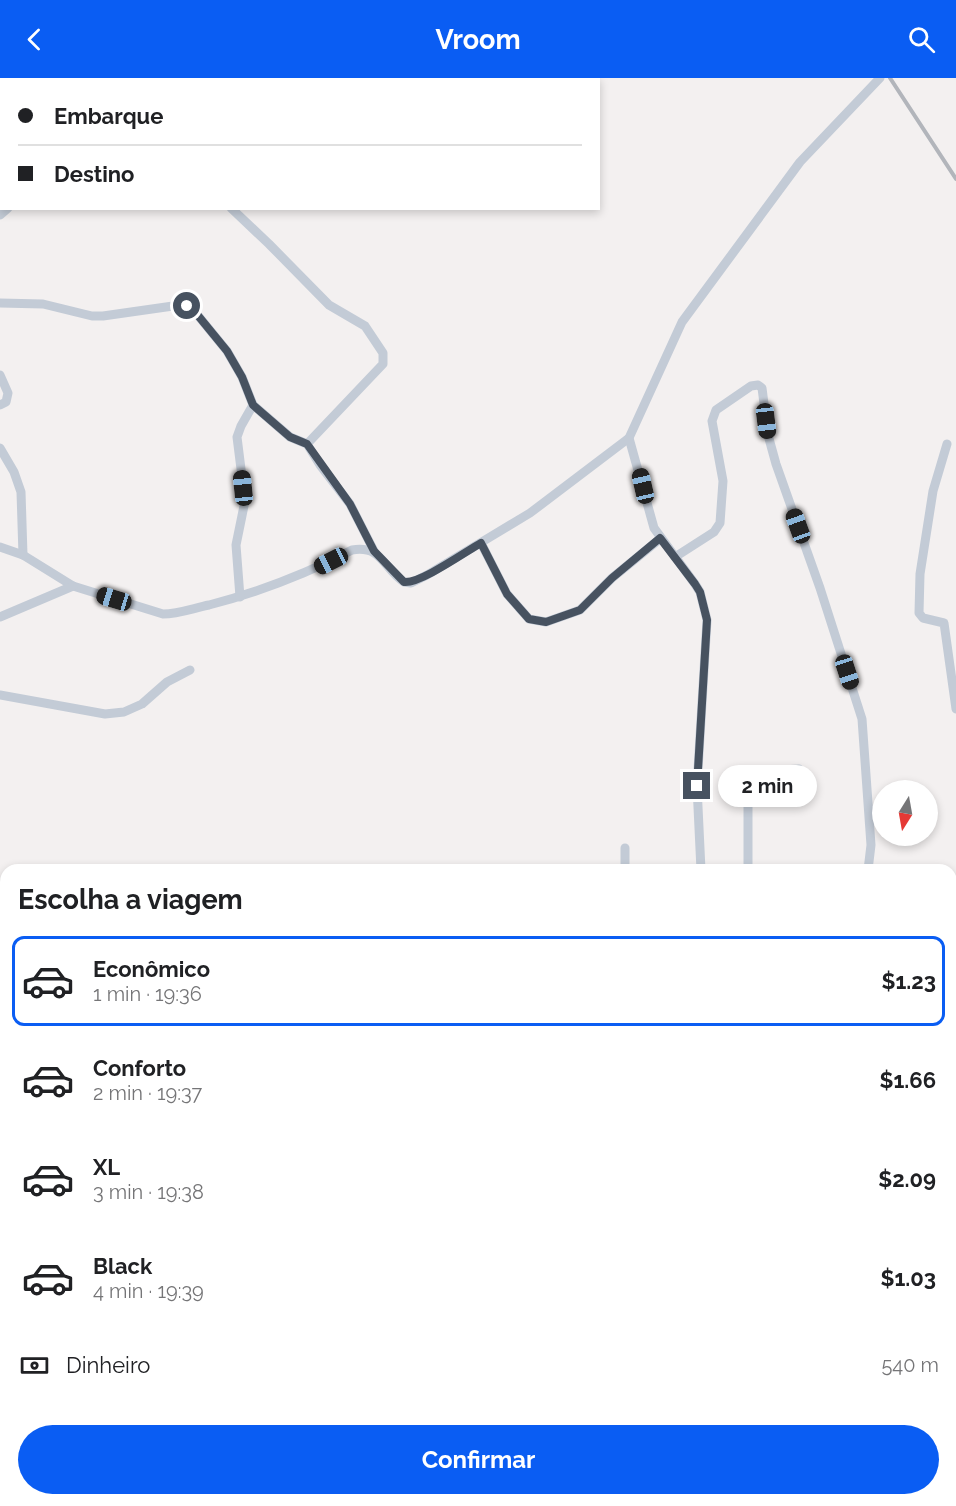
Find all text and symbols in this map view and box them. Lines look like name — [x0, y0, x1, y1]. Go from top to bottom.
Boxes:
icon: back — [18, 23, 51, 56]
icon: search — [905, 23, 938, 56]
text: Vroom — [435, 24, 521, 55]
text: Embarque — [54, 103, 163, 129]
text: Destino — [54, 161, 134, 187]
route start — [173, 292, 200, 319]
car — [755, 402, 777, 440]
car — [630, 466, 656, 506]
car — [232, 469, 254, 507]
car — [783, 506, 813, 546]
car — [311, 545, 351, 577]
car — [94, 585, 134, 613]
car — [833, 652, 861, 692]
callout: 2 min — [718, 765, 817, 807]
route end — [683, 772, 710, 799]
text: 2 min — [742, 774, 793, 798]
north arrow — [872, 780, 938, 846]
map controls — [872, 780, 938, 846]
text: Escolha a viagem — [18, 884, 243, 915]
icon: car — [21, 954, 75, 1008]
text: Econômico — [93, 956, 210, 982]
text: $1.23 — [882, 968, 936, 994]
text: 1 min · 19:36 — [93, 982, 202, 1006]
icon: car — [21, 1053, 75, 1107]
text: Conforto — [93, 1055, 186, 1081]
text: $1.66 — [880, 1067, 936, 1093]
text: 2 min · 19:37 — [93, 1081, 202, 1105]
icon: car — [21, 1152, 75, 1206]
text: XL — [93, 1154, 120, 1180]
text: $2.09 — [878, 1166, 936, 1192]
text: 3 min · 19:38 — [93, 1180, 204, 1204]
icon: car — [21, 1251, 75, 1305]
text: Black — [93, 1253, 152, 1279]
text: $1.03 — [880, 1265, 936, 1291]
text: 4 min · 19:39 — [93, 1279, 204, 1303]
icon: cash — [18, 1349, 51, 1382]
text: Dinheiro — [66, 1352, 150, 1378]
text: 540 m — [881, 1353, 939, 1377]
button: Confirmar — [18, 1425, 939, 1494]

